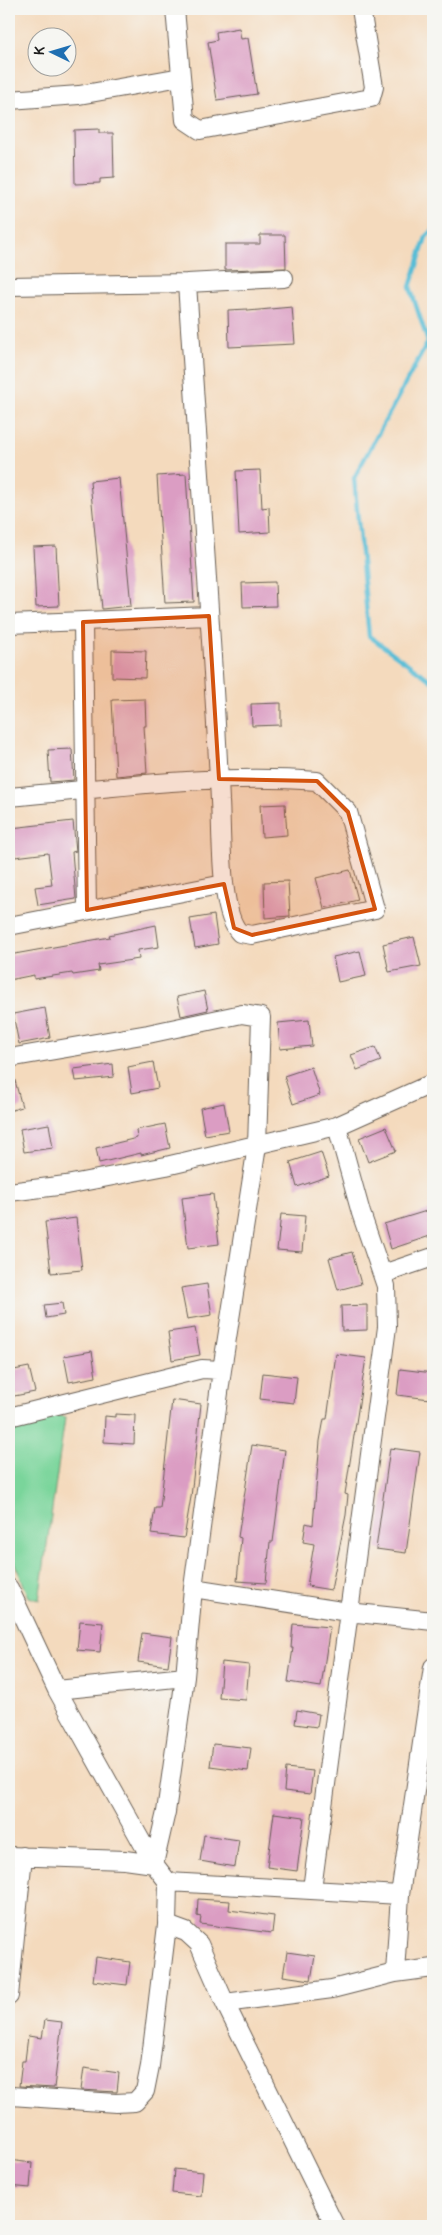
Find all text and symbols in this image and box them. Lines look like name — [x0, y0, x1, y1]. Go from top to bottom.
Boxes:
north arrow — [28, 28, 78, 78]
text: K — [31, 45, 48, 56]

